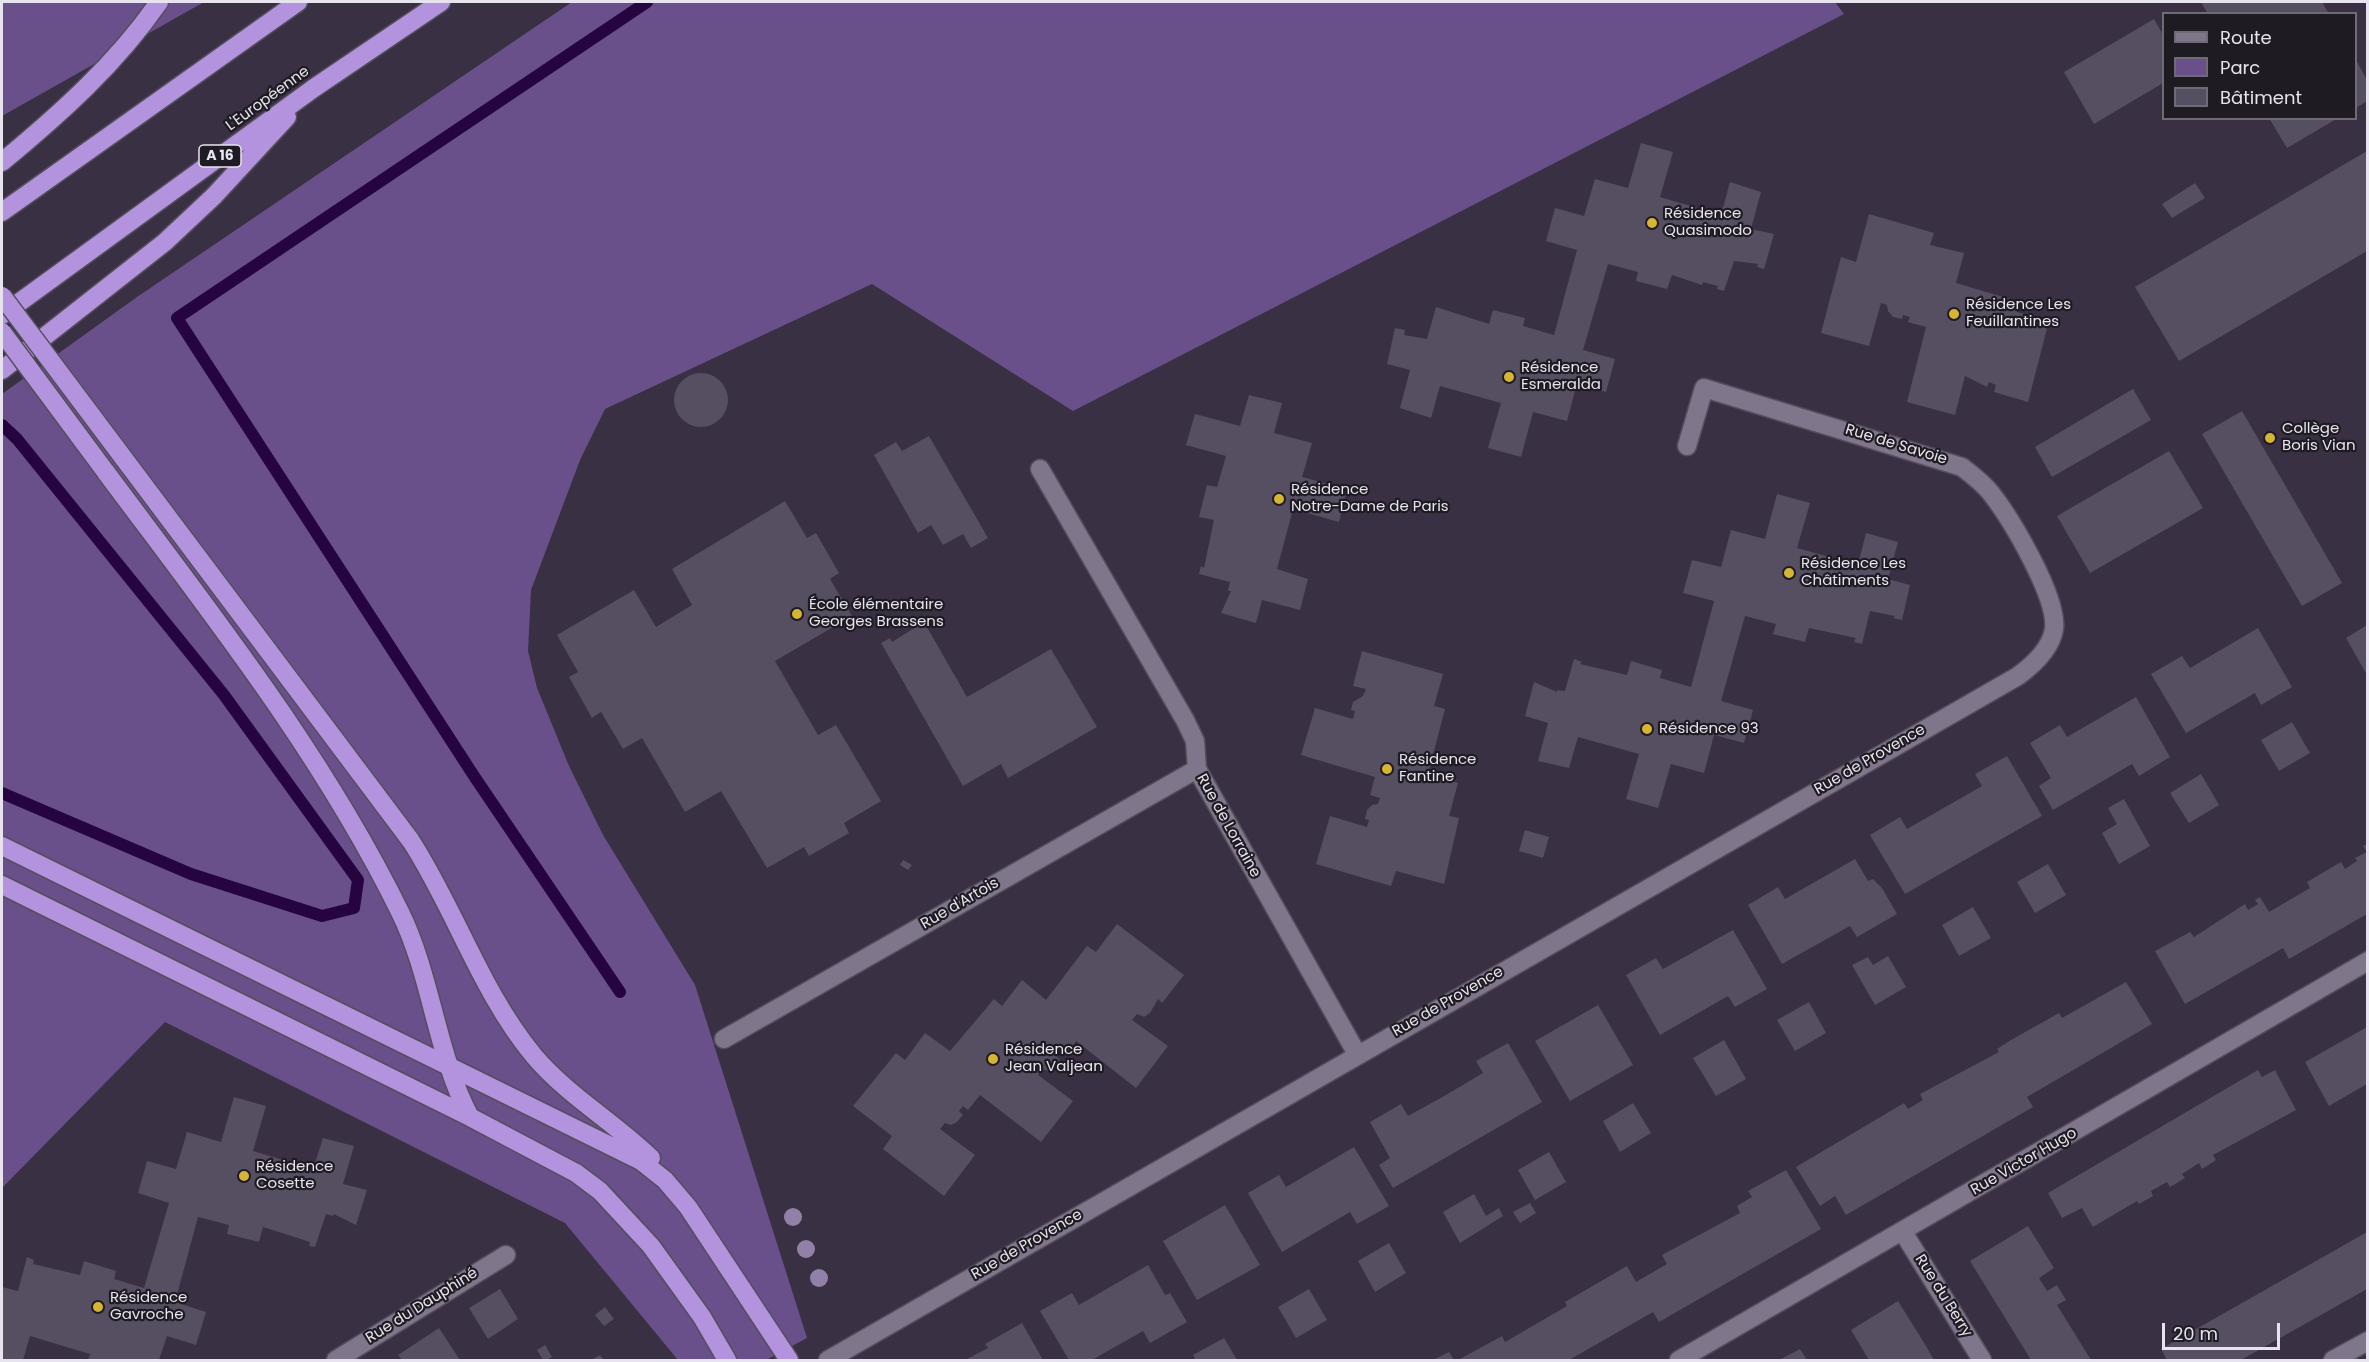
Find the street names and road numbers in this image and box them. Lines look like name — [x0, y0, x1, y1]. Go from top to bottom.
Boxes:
street label: L'Européenne — [223, 63, 313, 135]
road number: A 16 — [199, 145, 241, 167]
street label: Rue de Savoie — [1843, 421, 1949, 469]
street label: Rue de Provence — [1811, 721, 1929, 799]
street label: Rue de Lorraine — [1192, 771, 1264, 881]
street label: Rue d'Artois — [918, 874, 1002, 934]
street label: Rue de Provence — [1389, 963, 1507, 1041]
street label: Rue Victor Hugo — [1968, 1124, 2080, 1200]
street label: Rue de Provence — [968, 1206, 1086, 1284]
street label: Rue du Berry — [1910, 1251, 1976, 1341]
street label: Rue du Dauphiné — [363, 1264, 481, 1348]

